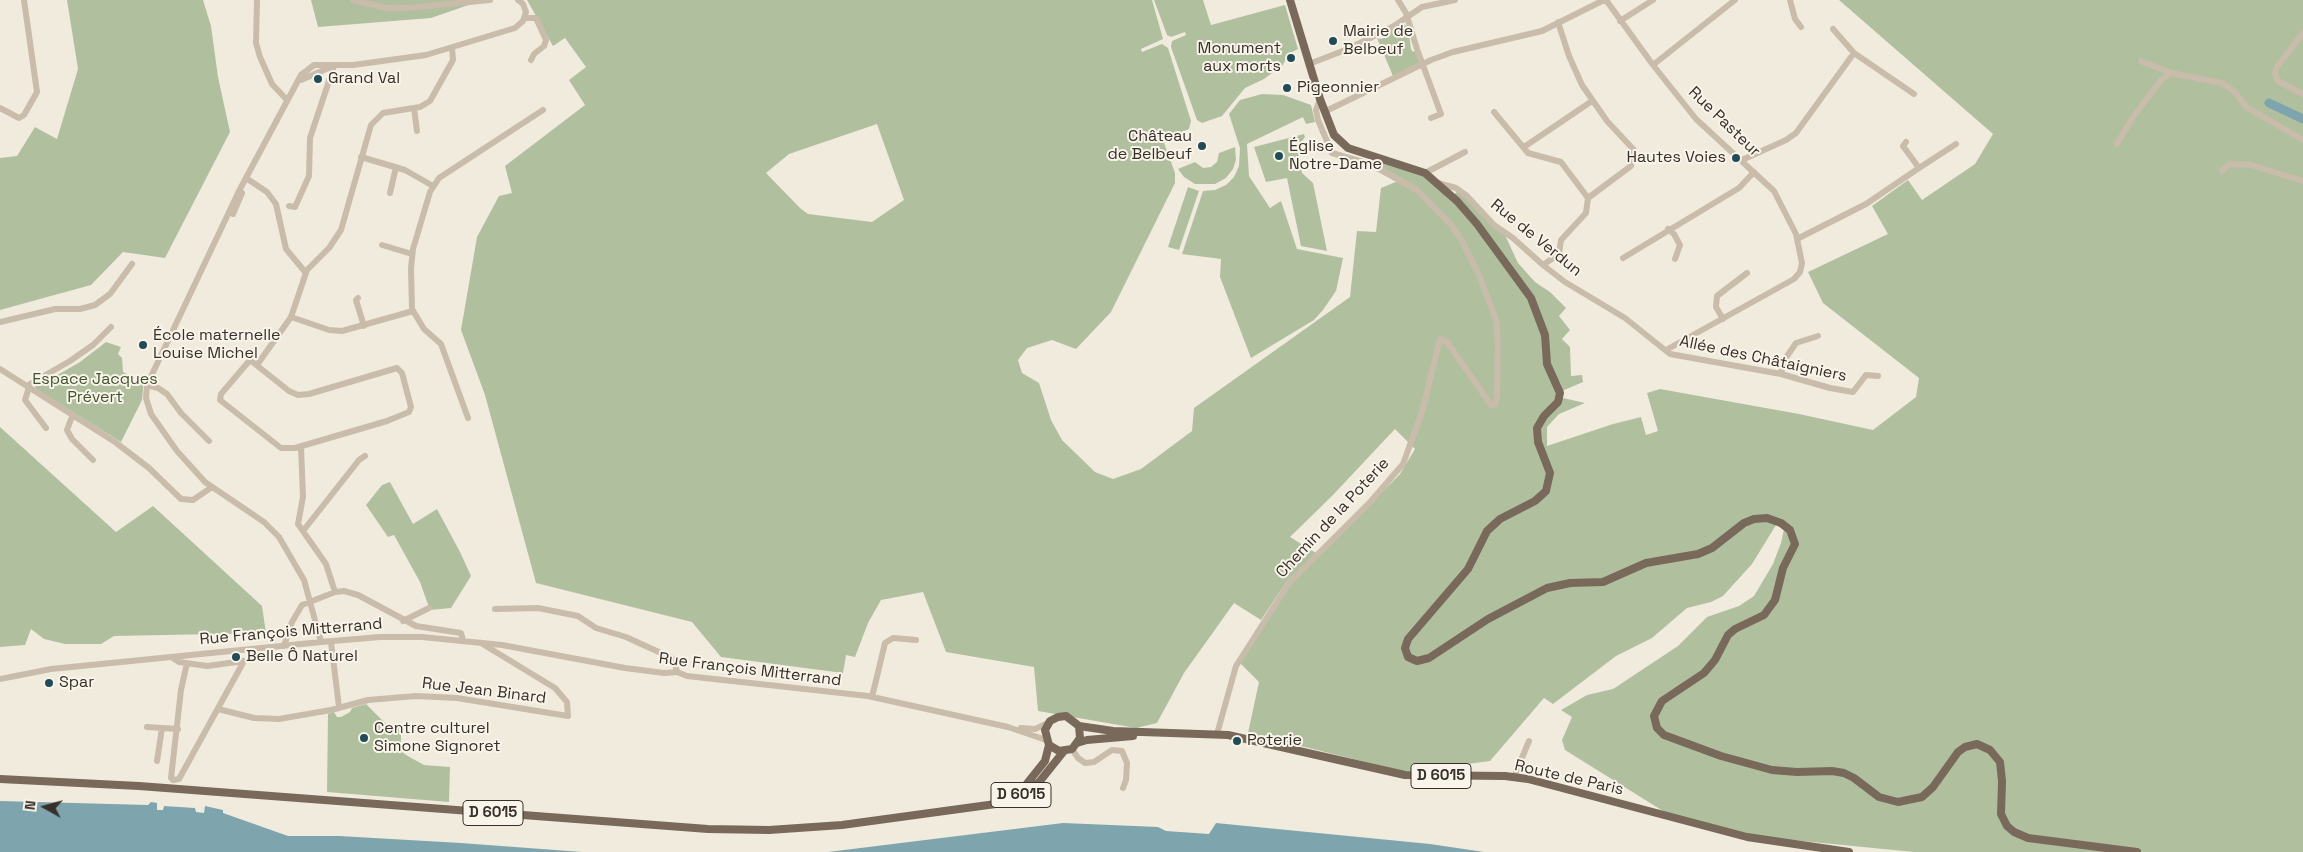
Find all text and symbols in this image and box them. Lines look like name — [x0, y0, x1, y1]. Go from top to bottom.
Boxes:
place label: Mairie de Belbeuf — [1343, 22, 1413, 60]
marker: Mairie de Belbeuf — [1327, 35, 1339, 47]
place label: Monument aux morts — [1198, 39, 1281, 77]
marker: Monument aux morts — [1285, 52, 1297, 64]
place label: Grand Val — [328, 69, 400, 89]
marker: Grand Val — [312, 73, 324, 85]
place label: Pigeonnier — [1297, 78, 1379, 98]
marker: Pigeonnier — [1281, 82, 1293, 94]
street label: Rue Pasteur — [1684, 83, 1764, 161]
place label: Château de Belbeuf — [1108, 127, 1192, 165]
place label: Église Notre-Dame — [1289, 137, 1382, 175]
marker: Château de Belbeuf — [1196, 140, 1208, 152]
place label: Hautes Voies — [1627, 148, 1726, 168]
marker: Église Notre-Dame — [1273, 150, 1285, 162]
marker: Hautes Voies — [1730, 152, 1742, 164]
street label: Rue de Verdun — [1487, 195, 1585, 281]
place label: École maternelle Louise Michel — [153, 326, 281, 364]
street label: Allée des Châtaigniers — [1678, 332, 1848, 386]
marker: École maternelle Louise Michel — [137, 339, 149, 351]
park label: Espace Jacques Prévert — [32, 370, 158, 408]
street label: Chemin de la Poterie — [1272, 454, 1394, 582]
street label: Rue François Mitterrand — [199, 614, 383, 650]
place label: Belle Ô Naturel — [246, 647, 358, 667]
street label: Rue François Mitterrand — [658, 649, 842, 691]
marker: Belle Ô Naturel — [230, 651, 242, 663]
place label: Spar — [59, 673, 94, 693]
street label: Rue Jean Binard — [421, 674, 547, 708]
marker: Spar — [43, 677, 55, 689]
place label: Centre culturel Simone Signoret — [374, 719, 501, 757]
place label: Poterie — [1247, 731, 1302, 751]
marker: Centre culturel Simone Signoret — [358, 732, 370, 744]
marker: Poterie — [1231, 735, 1243, 747]
street label: Route de Paris — [1513, 756, 1625, 800]
road number: D 6015 — [1411, 764, 1471, 788]
north arrow — [20, 782, 70, 832]
road number: D 6015 — [991, 782, 1051, 808]
text: N — [21, 799, 40, 811]
road number: D 6015 — [463, 800, 523, 826]

